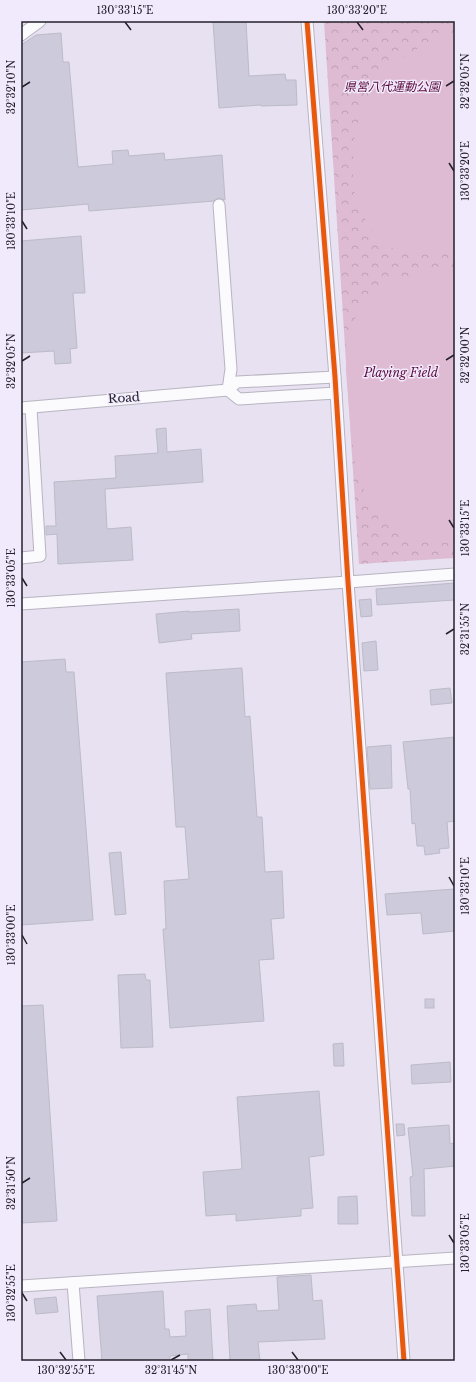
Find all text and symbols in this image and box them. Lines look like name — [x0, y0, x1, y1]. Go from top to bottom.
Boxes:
text: 130°33'15"E — [97, 4, 153, 17]
text: 130°33'20"E — [327, 4, 387, 17]
text: 32°32'05"N — [459, 53, 472, 109]
text: 32°32'10"N — [5, 60, 18, 114]
park label: 県営八代運動公園 — [344, 79, 442, 94]
text: 130°33'20"E — [459, 141, 472, 201]
text: 130°33'10"E — [5, 192, 18, 250]
text: 32°32'00"N — [459, 326, 472, 384]
text: 32°32'05"N — [5, 333, 18, 389]
park label: Playing Field — [363, 365, 439, 380]
street label: Road — [108, 389, 140, 406]
text: 130°33'15"E — [459, 500, 472, 556]
text: 130°33'05"E — [5, 548, 18, 608]
text: 32°31'55"N — [459, 603, 472, 655]
text: 130°33'10"E — [459, 857, 472, 915]
text: 130°33'00"E — [5, 905, 18, 965]
text: 32°31'50"N — [5, 1156, 18, 1210]
text: 130°33'05"E — [459, 1213, 472, 1273]
text: 130°32'55"E — [5, 1264, 18, 1322]
text: 130°32'55"E — [37, 1364, 95, 1377]
text: 32°31'45"N — [145, 1364, 197, 1377]
text: 130°33'00"E — [268, 1364, 328, 1377]

